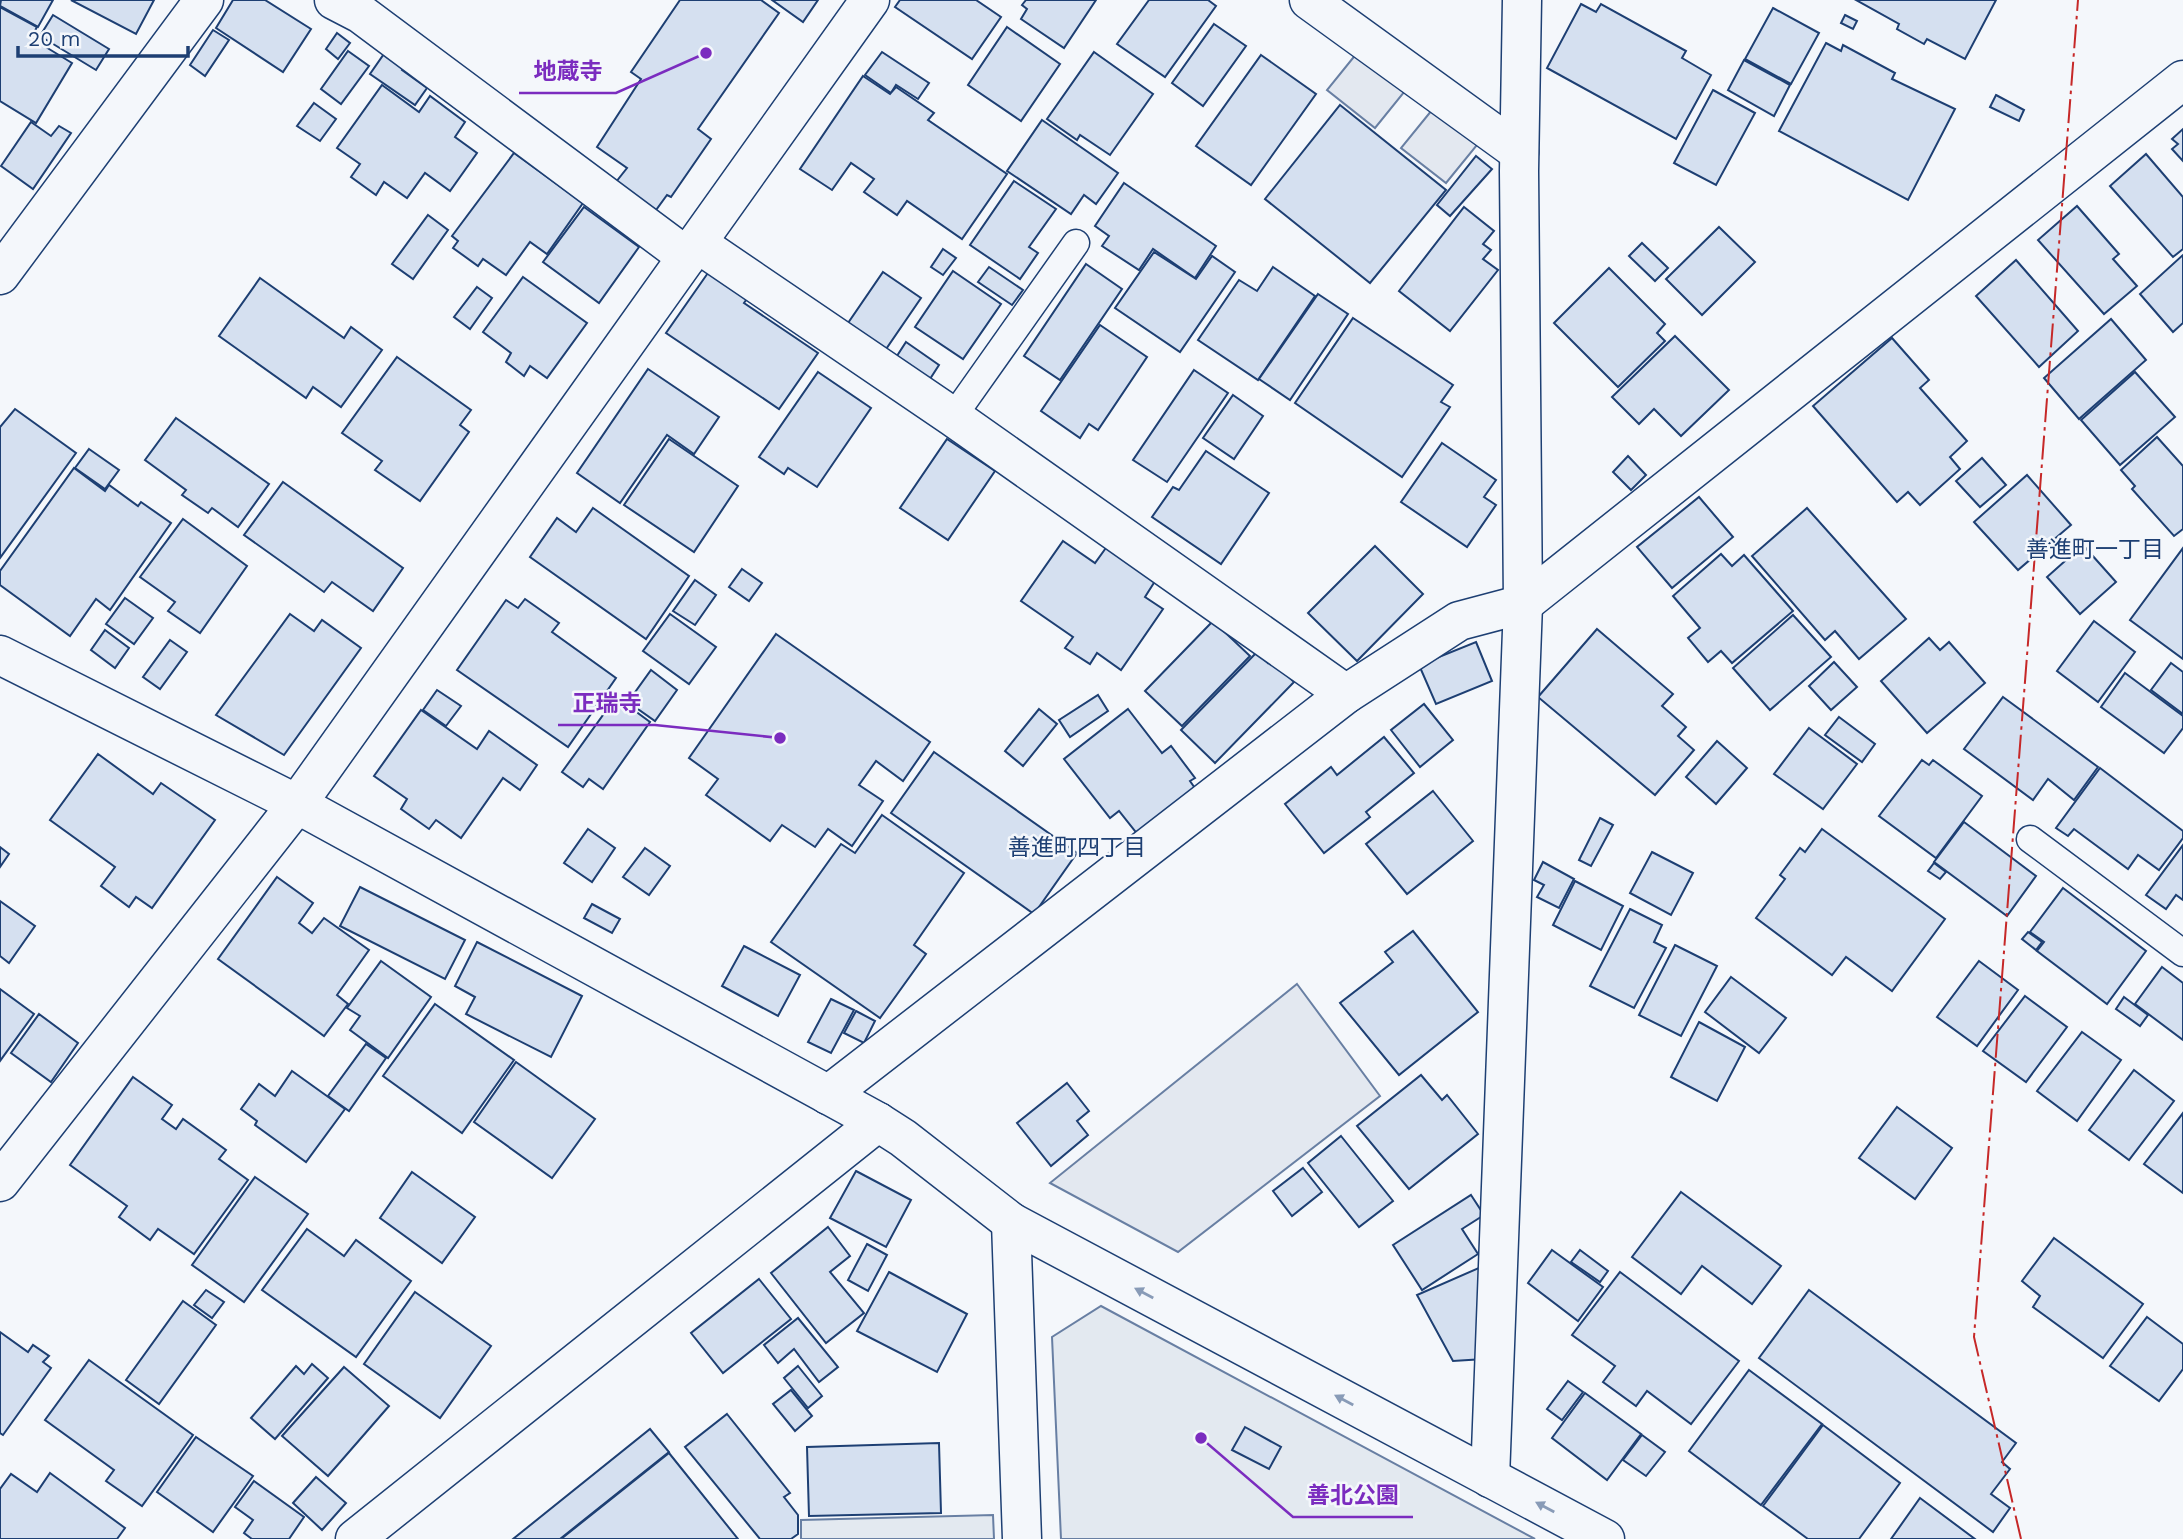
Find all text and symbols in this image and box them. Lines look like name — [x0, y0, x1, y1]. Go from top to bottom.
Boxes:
scale bar — [18, 14, 187, 58]
text: 20 m — [28, 26, 80, 51]
callout: 地蔵寺 — [519, 49, 616, 93]
text: 地蔵寺 — [534, 58, 603, 85]
district label: 善進町一丁目 — [2026, 536, 2164, 563]
callout: 正瑞寺 — [558, 681, 655, 725]
text: 正瑞寺 — [573, 690, 642, 717]
district label: 善進町四丁目 — [1008, 834, 1146, 861]
one-way arrow — [1134, 1287, 1153, 1299]
one-way arrow — [1334, 1394, 1354, 1406]
callout: 善北公園 — [1293, 1473, 1413, 1517]
text: 善北公園 — [1307, 1482, 1399, 1509]
one-way arrow — [1535, 1501, 1555, 1513]

